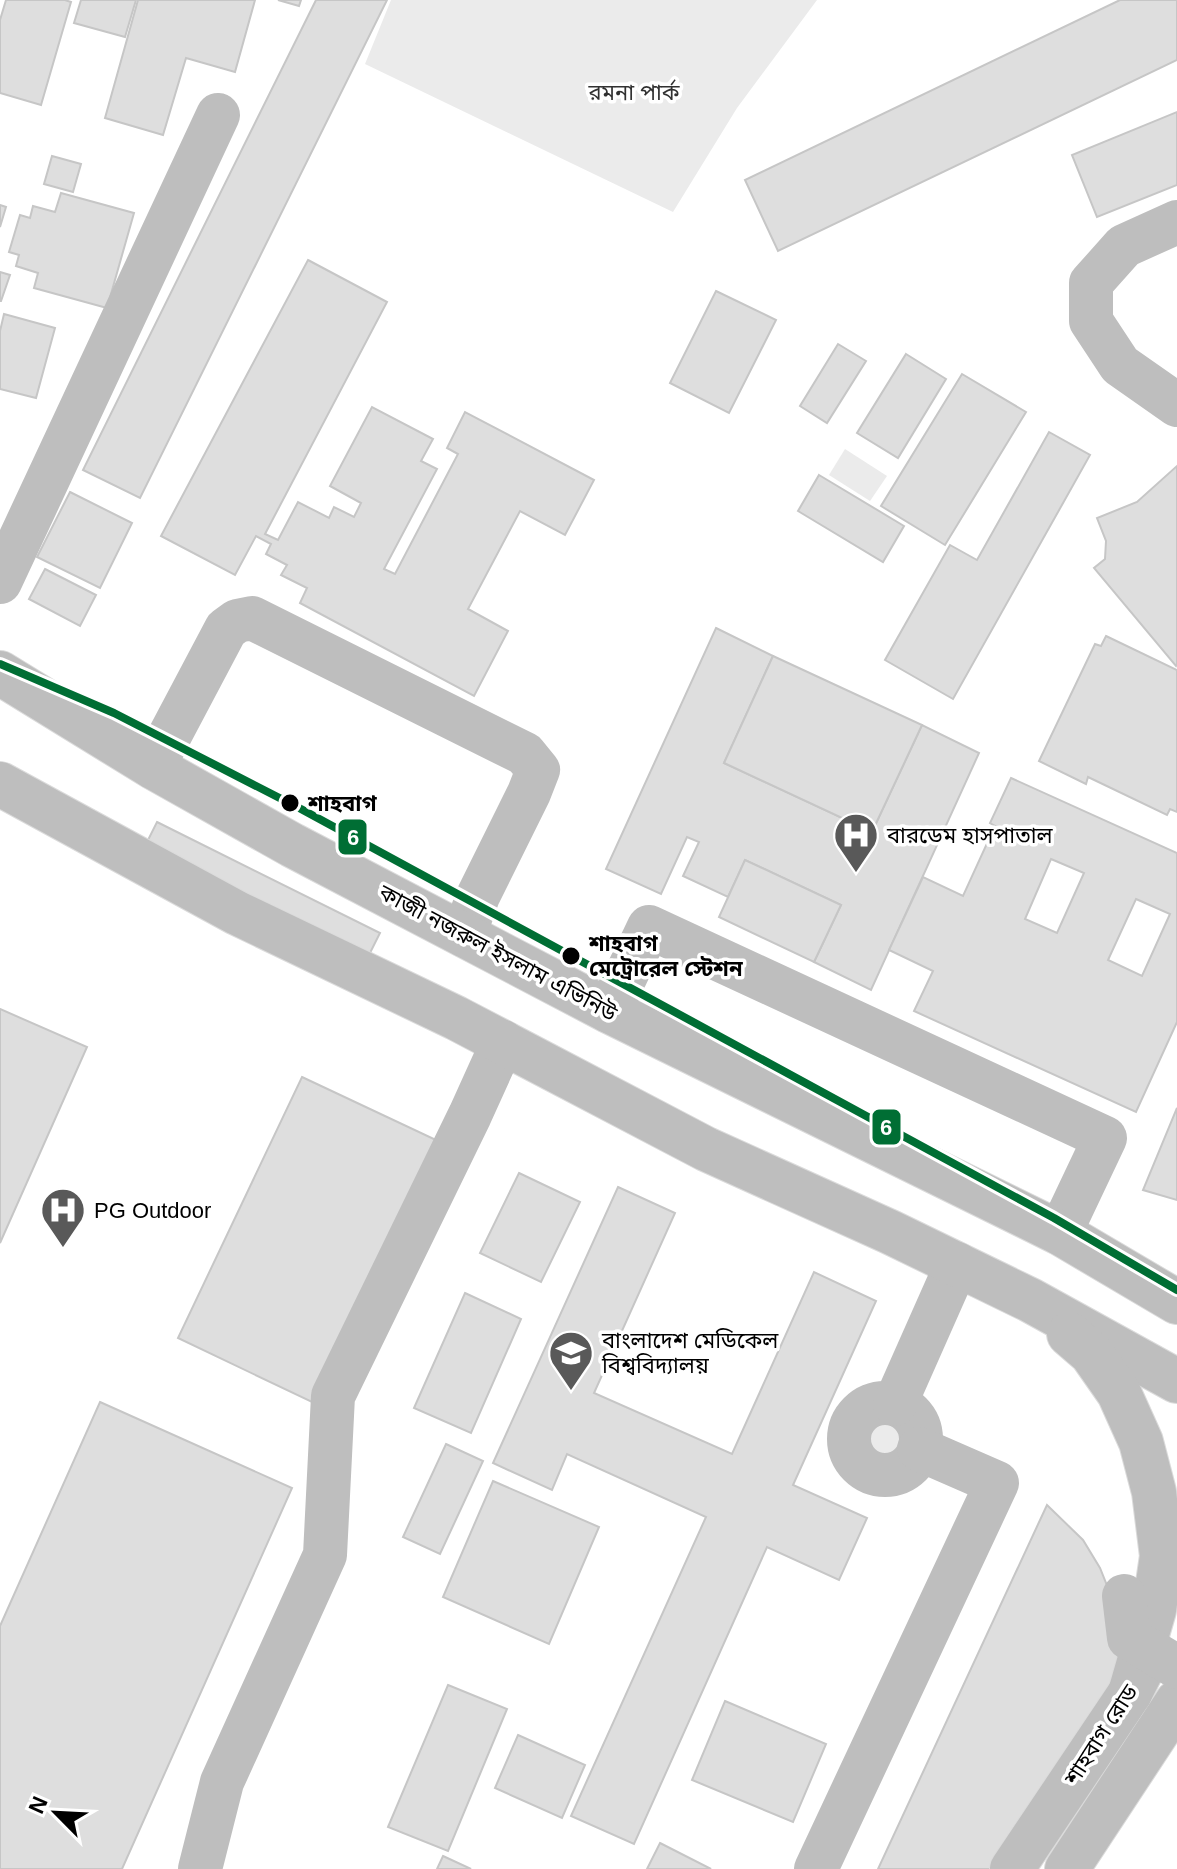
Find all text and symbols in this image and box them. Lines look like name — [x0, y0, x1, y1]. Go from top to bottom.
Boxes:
park label: রমনা পার্ক — [587, 79, 680, 105]
place label: শাহবাগ — [307, 791, 377, 816]
marker: শাহবাগ — [279, 792, 301, 814]
hospital icon: বারডেম হাসপাতাল — [832, 811, 880, 874]
line badge: 6 — [337, 818, 368, 856]
place label: বারডেম হাসপাতাল — [886, 823, 1054, 848]
text: 6 — [347, 825, 359, 850]
street label: কাজী নজরুল ইসলাম এভিনিউ — [374, 879, 621, 1026]
place label: শাহবাগ মেট্রোরেল স্টেশন — [588, 931, 743, 981]
marker: শাহবাগ মেট্রোরেল স্টেশন — [560, 945, 582, 967]
line badge: 6 — [871, 1108, 902, 1146]
text: 6 — [880, 1115, 892, 1140]
hospital icon: PG Outdoor — [39, 1186, 87, 1249]
place label: PG Outdoor — [94, 1198, 211, 1223]
place label: বাংলাদেশ মেডিকেল বিশ্ববিদ্যালয় — [601, 1328, 779, 1378]
school or university icon: বাংলাদেশ মেডিকেল বিশ্ববিদ্যালয় — [547, 1329, 595, 1392]
street label: শাহবাগ রোড — [1059, 1680, 1143, 1791]
north arrow — [16, 1773, 96, 1853]
text: N — [24, 1793, 53, 1817]

